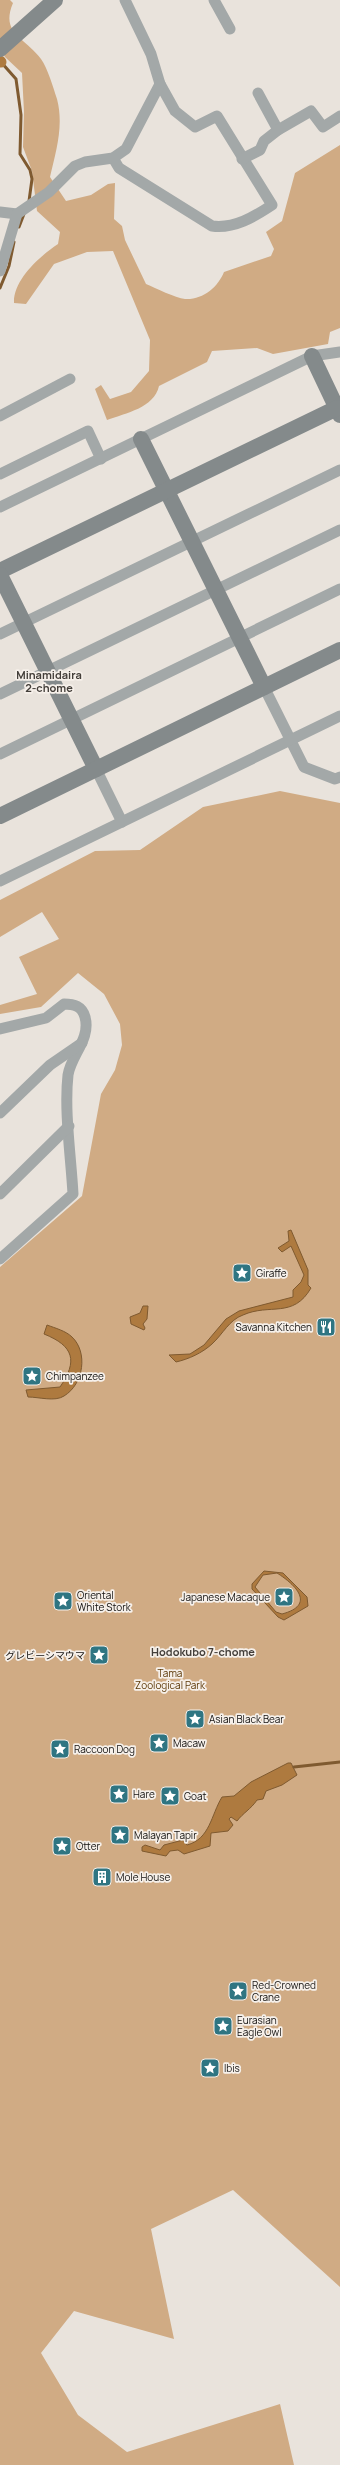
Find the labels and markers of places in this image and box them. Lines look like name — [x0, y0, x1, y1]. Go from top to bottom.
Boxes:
place icon: Giraffe — [231, 1262, 253, 1284]
place label: Giraffe — [256, 1266, 287, 1280]
restaurant icon: Savanna Kitchen — [315, 1316, 337, 1338]
place label: Savanna Kitchen — [236, 1320, 312, 1334]
place icon: Chimpanzee — [21, 1365, 43, 1387]
place label: Chimpanzee — [46, 1369, 104, 1383]
place icon: Japanese Macaque — [273, 1586, 295, 1608]
place label: Oriental White Stork — [77, 1588, 132, 1614]
place icon: Oriental White Stork — [52, 1590, 74, 1612]
place label: Japanese Macaque — [181, 1590, 270, 1604]
place icon: グレビーシマウマ — [88, 1644, 110, 1666]
place label: グレビーシマウマ — [5, 1648, 85, 1662]
place icon: Asian Black Bear — [184, 1708, 206, 1730]
place label: Asian Black Bear — [209, 1712, 284, 1726]
place icon: Macaw — [148, 1732, 170, 1754]
place label: Macaw — [173, 1736, 206, 1750]
place icon: Raccoon Dog — [49, 1738, 71, 1760]
place label: Raccoon Dog — [74, 1742, 135, 1756]
place icon: Hare — [108, 1783, 130, 1805]
place icon: Goat — [159, 1785, 181, 1807]
place label: Hare — [133, 1787, 155, 1801]
place label: Goat — [184, 1789, 207, 1803]
place icon: Malayan Tapir — [109, 1824, 131, 1846]
place label: Malayan Tapir — [134, 1828, 197, 1842]
place icon: Otter — [51, 1835, 73, 1857]
place label: Otter — [76, 1839, 100, 1853]
building icon: Mole House — [91, 1866, 113, 1888]
place label: Mole House — [116, 1870, 170, 1884]
place label: Red-Crowned Crane — [252, 1978, 316, 2004]
place icon: Red-Crowned Crane — [227, 1980, 249, 2002]
place label: Eurasian Eagle Owl — [237, 2013, 282, 2039]
place icon: Eurasian Eagle Owl — [212, 2015, 234, 2037]
place icon: Ibis — [199, 2057, 221, 2079]
place label: Ibis — [224, 2061, 240, 2075]

